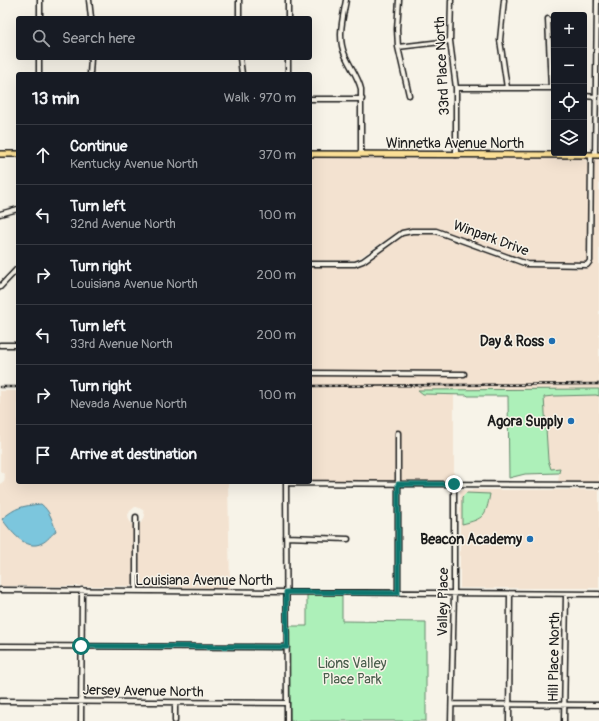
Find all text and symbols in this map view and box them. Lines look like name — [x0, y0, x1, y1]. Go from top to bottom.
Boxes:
map controls — [551, 12, 587, 156]
button: + — [551, 12, 587, 48]
search box — [16, 16, 312, 60]
street label: 33rd Place North — [431, 16, 453, 116]
icon: search — [30, 27, 52, 49]
text: Search here — [62, 29, 135, 48]
button: − — [551, 48, 587, 84]
button: locate — [551, 84, 587, 120]
text: 13 min — [32, 88, 79, 109]
text: Walk · 970 m — [224, 90, 296, 106]
button: layers — [551, 120, 587, 156]
street label: Winnetka Avenue North — [386, 135, 524, 152]
text: Continue — [70, 137, 128, 156]
icon: ahead — [32, 144, 54, 166]
text: 370 m — [259, 147, 296, 163]
text: Kentucky Avenue North — [70, 156, 198, 172]
text: Turn left — [70, 197, 126, 216]
icon: left — [32, 204, 54, 226]
text: 100 m — [259, 207, 296, 223]
text: 32nd Avenue North — [70, 216, 176, 232]
street label: Winpark Drive — [451, 216, 531, 260]
text: Turn right — [70, 257, 131, 276]
icon: right — [32, 264, 54, 286]
text: 200 m — [257, 267, 296, 283]
text: Louisiana Avenue North — [70, 276, 198, 292]
text: Turn left — [70, 317, 126, 336]
icon: left — [32, 324, 54, 346]
text: 200 m — [257, 327, 296, 343]
place label: Day & Ross — [480, 333, 545, 350]
text: 33rd Avenue North — [70, 336, 173, 352]
marker: Day & Ross — [547, 336, 557, 346]
text: Turn right — [70, 377, 131, 396]
icon: right — [32, 384, 54, 406]
text: 100 m — [259, 387, 296, 403]
text: Nevada Avenue North — [70, 396, 187, 412]
place label: Agora Supply — [487, 413, 563, 430]
marker: Agora Supply — [566, 416, 576, 426]
icon: arrive — [32, 444, 54, 466]
text: Arrive at destination — [70, 445, 197, 464]
route end — [445, 475, 463, 493]
place label: Beacon Academy — [420, 531, 522, 548]
marker: Beacon Academy — [525, 534, 535, 544]
street label: Valley Place — [434, 567, 452, 637]
street label: Louisiana Avenue North — [135, 572, 273, 589]
street label: Hill Place North — [545, 612, 563, 702]
route start — [72, 637, 90, 655]
park label: Lions Valley Place Park — [317, 655, 387, 688]
street label: Jersey Avenue North — [82, 681, 204, 701]

